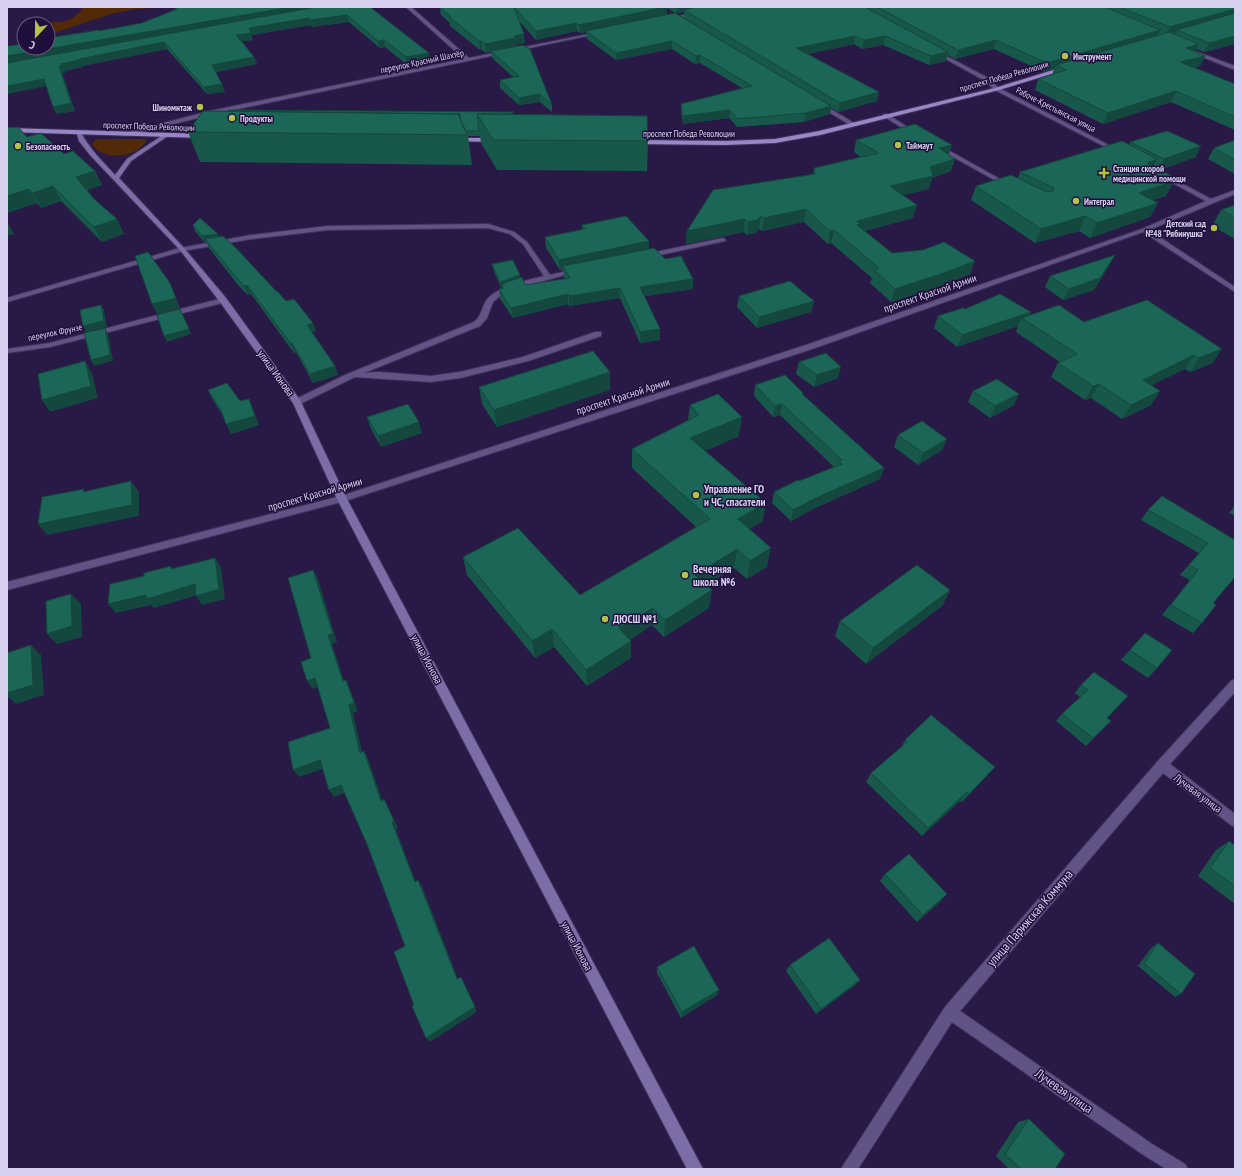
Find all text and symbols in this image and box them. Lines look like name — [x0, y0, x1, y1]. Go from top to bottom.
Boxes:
north arrow — [16, 16, 56, 56]
text: С — [27, 38, 37, 53]
street label: переулок Красный Шахтёр — [379, 47, 465, 75]
marker: Инструмент — [1060, 51, 1070, 61]
place label: Инструмент — [1073, 51, 1113, 62]
street label: проспект Победа Революции — [958, 58, 1050, 94]
street label: Рабоче-Крестьянская улица — [1014, 84, 1098, 134]
place label: Шиномнтаж — [153, 102, 193, 113]
marker: Шиномнтаж — [195, 102, 205, 112]
marker: Продукты — [227, 113, 237, 123]
place label: Продукты — [240, 113, 273, 124]
street label: проспект Победа Революции — [103, 119, 195, 133]
street label: проспект Победа Революции — [643, 128, 735, 139]
marker: Таймаут — [893, 140, 903, 150]
place label: Таймаут — [906, 140, 934, 151]
marker: Безопасность — [13, 141, 23, 151]
place label: Безопасность — [26, 141, 70, 152]
place label: Станция скорой медицинской помощи — [1113, 163, 1186, 184]
marker: Станция скорой медицинской помощи — [1098, 167, 1110, 179]
marker: Интеграл — [1071, 196, 1081, 206]
place label: Интеграл — [1084, 196, 1114, 207]
place label: Детский сад №48 "Рябинушка" — [1146, 218, 1207, 239]
marker: Детский сад №48 "Рябинушка" — [1209, 223, 1219, 233]
street label: проспект Красной Армии — [882, 270, 979, 316]
street label: переулок Фрунзе — [27, 321, 83, 343]
street label: улица Ионова — [254, 347, 298, 399]
street label: проспект Красной Армии — [574, 374, 672, 418]
street label: проспект Красной Армии — [266, 474, 364, 514]
place label: Управление ГО и ЧС, спасатели — [703, 482, 765, 509]
marker: Управление ГО и ЧС, спасатели — [691, 490, 701, 500]
place label: Вечерняя школа №6 — [693, 562, 735, 589]
marker: Вечерняя школа №6 — [680, 570, 690, 580]
place label: ДЮСШ №1 — [613, 612, 657, 626]
marker: ДЮСШ №1 — [600, 614, 610, 624]
street label: улица Ионова — [408, 632, 446, 686]
street label: Лучевая улица — [1170, 770, 1225, 816]
street label: улица Парижская Коммуна — [983, 866, 1077, 970]
street label: улица Ионова — [558, 919, 596, 973]
street label: Лучевая улица — [1031, 1064, 1096, 1117]

